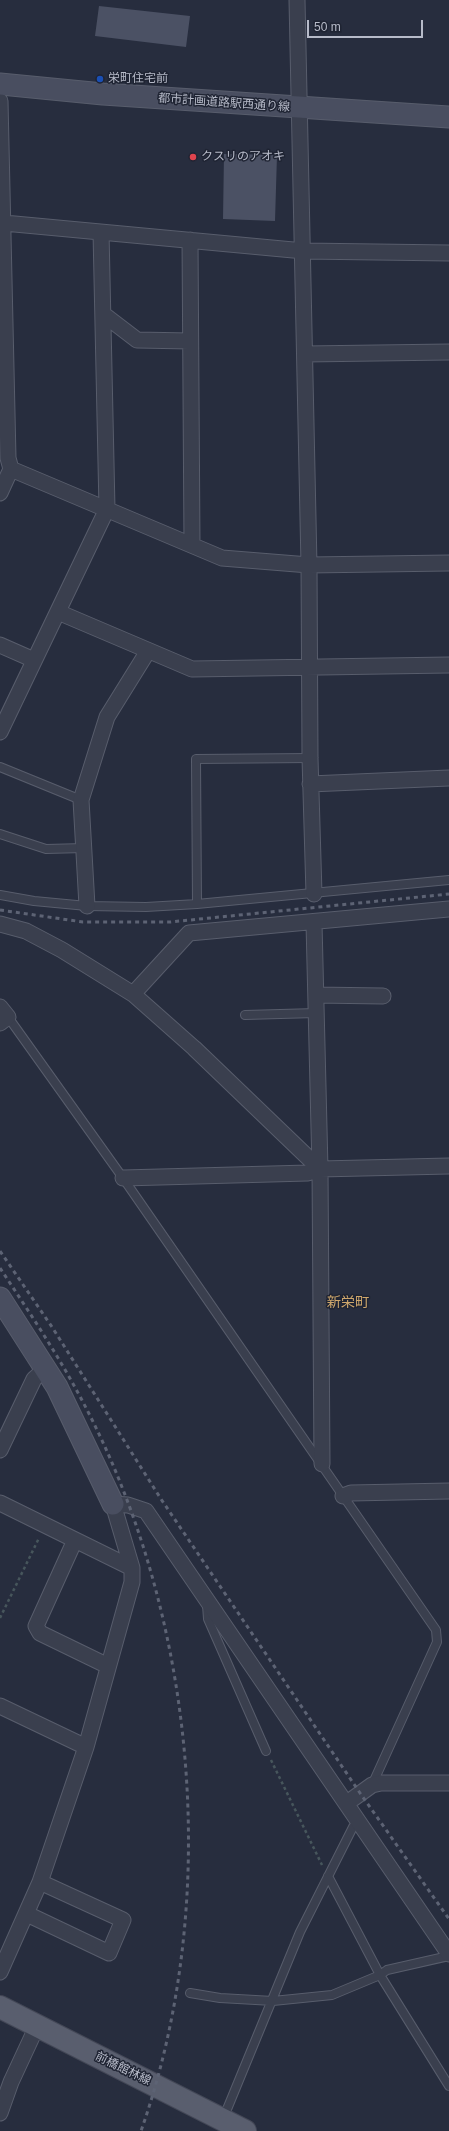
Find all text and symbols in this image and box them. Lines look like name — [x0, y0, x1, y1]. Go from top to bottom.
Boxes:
scale bar — [309, 12, 425, 38]
text: 50 m — [314, 20, 341, 34]
place label: 栄町住宅前 — [108, 72, 168, 86]
marker: 栄町住宅前 — [95, 74, 105, 84]
street label: 都市計画道路駅西通り線 — [158, 91, 290, 115]
place label: クスリのアオキ — [201, 150, 285, 164]
marker: クスリのアオキ — [188, 152, 198, 162]
district label: 新栄町 — [327, 1295, 369, 1311]
street label: 前橋館林線 — [93, 2049, 153, 2089]

